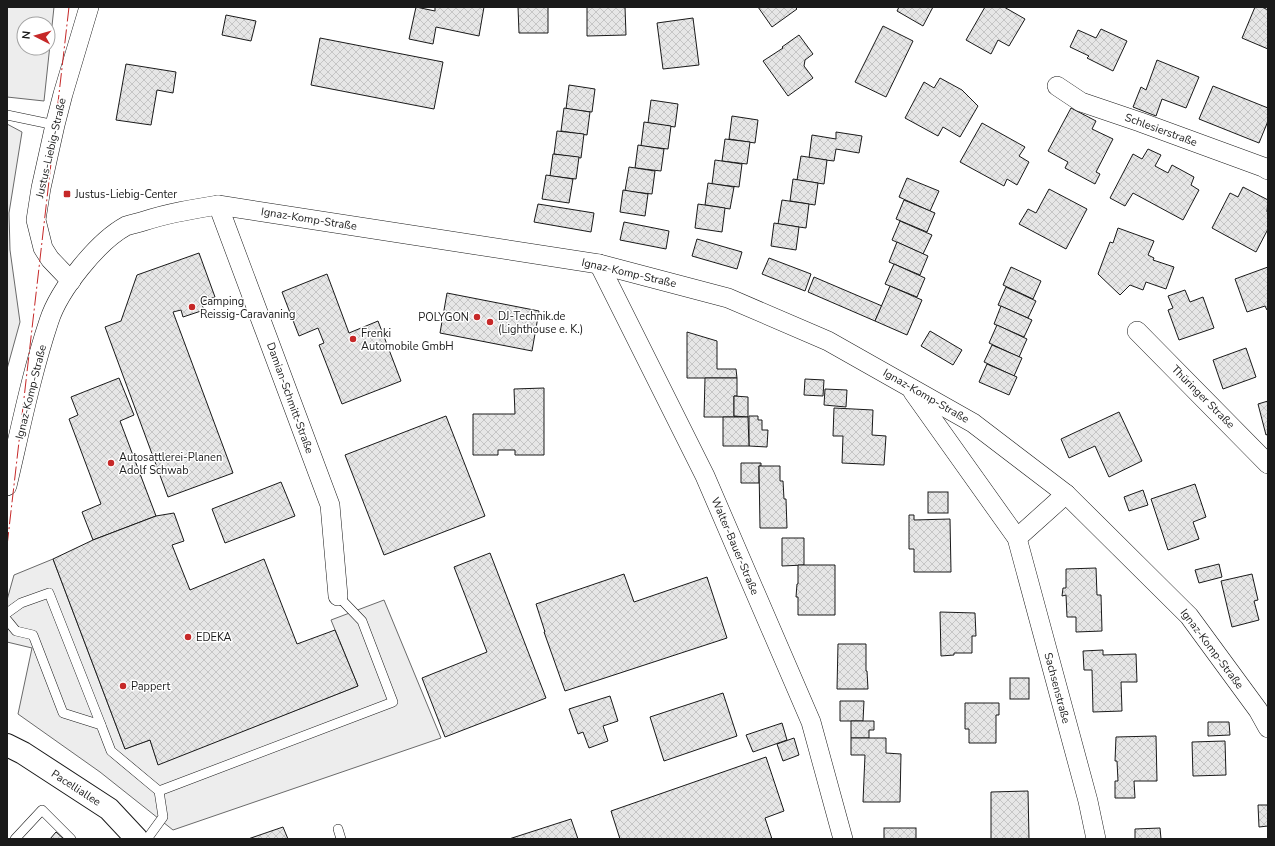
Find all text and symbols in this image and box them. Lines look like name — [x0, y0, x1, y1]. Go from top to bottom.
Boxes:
north arrow — [16, 16, 56, 56]
text: N — [19, 30, 34, 40]
street label: Justus-Liebig-Straße — [32, 96, 70, 200]
street label: Schlesierstraße — [1123, 110, 1199, 150]
place label: Justus-Liebig-Center — [74, 187, 177, 202]
marker: Justus-Liebig-Center — [62, 189, 72, 199]
street label: Ignaz-Komp-Straße — [260, 204, 358, 234]
street label: Ignaz-Komp-Straße — [580, 255, 678, 291]
place label: Camping Reissig-Caravaning — [200, 294, 295, 322]
marker: Camping Reissig-Caravaning — [187, 302, 197, 312]
place label: DJ-Technik.de (Lighthouse e. K.) — [498, 309, 583, 337]
place label: POLYGON — [418, 310, 469, 325]
marker: POLYGON — [472, 312, 482, 322]
marker: DJ-Technik.de (Lighthouse e. K.) — [485, 317, 495, 327]
place label: Frenki Automobile GmbH — [361, 326, 454, 354]
marker: Frenki Automobile GmbH — [348, 334, 358, 344]
street label: Damian-Schmitt-Straße — [263, 340, 317, 456]
street label: Ignaz-Komp-Straße — [12, 343, 50, 441]
street label: Thüringer Straße — [1168, 362, 1238, 432]
street label: Ignaz-Komp-Straße — [880, 365, 972, 427]
place label: Autosattlerei-Planen Adolf Schwab — [119, 450, 222, 478]
marker: Autosattlerei-Planen Adolf Schwab — [106, 458, 116, 468]
street label: Walter-Bauer-Straße — [708, 495, 762, 597]
street label: Ignaz-Komp-Straße — [1177, 606, 1247, 692]
place label: EDEKA — [196, 630, 232, 645]
marker: EDEKA — [183, 632, 193, 642]
street label: Sachsenstraße — [1040, 651, 1074, 725]
place label: Pappert — [131, 679, 170, 694]
marker: Pappert — [118, 681, 128, 691]
street label: Pacelliallee — [48, 766, 104, 810]

